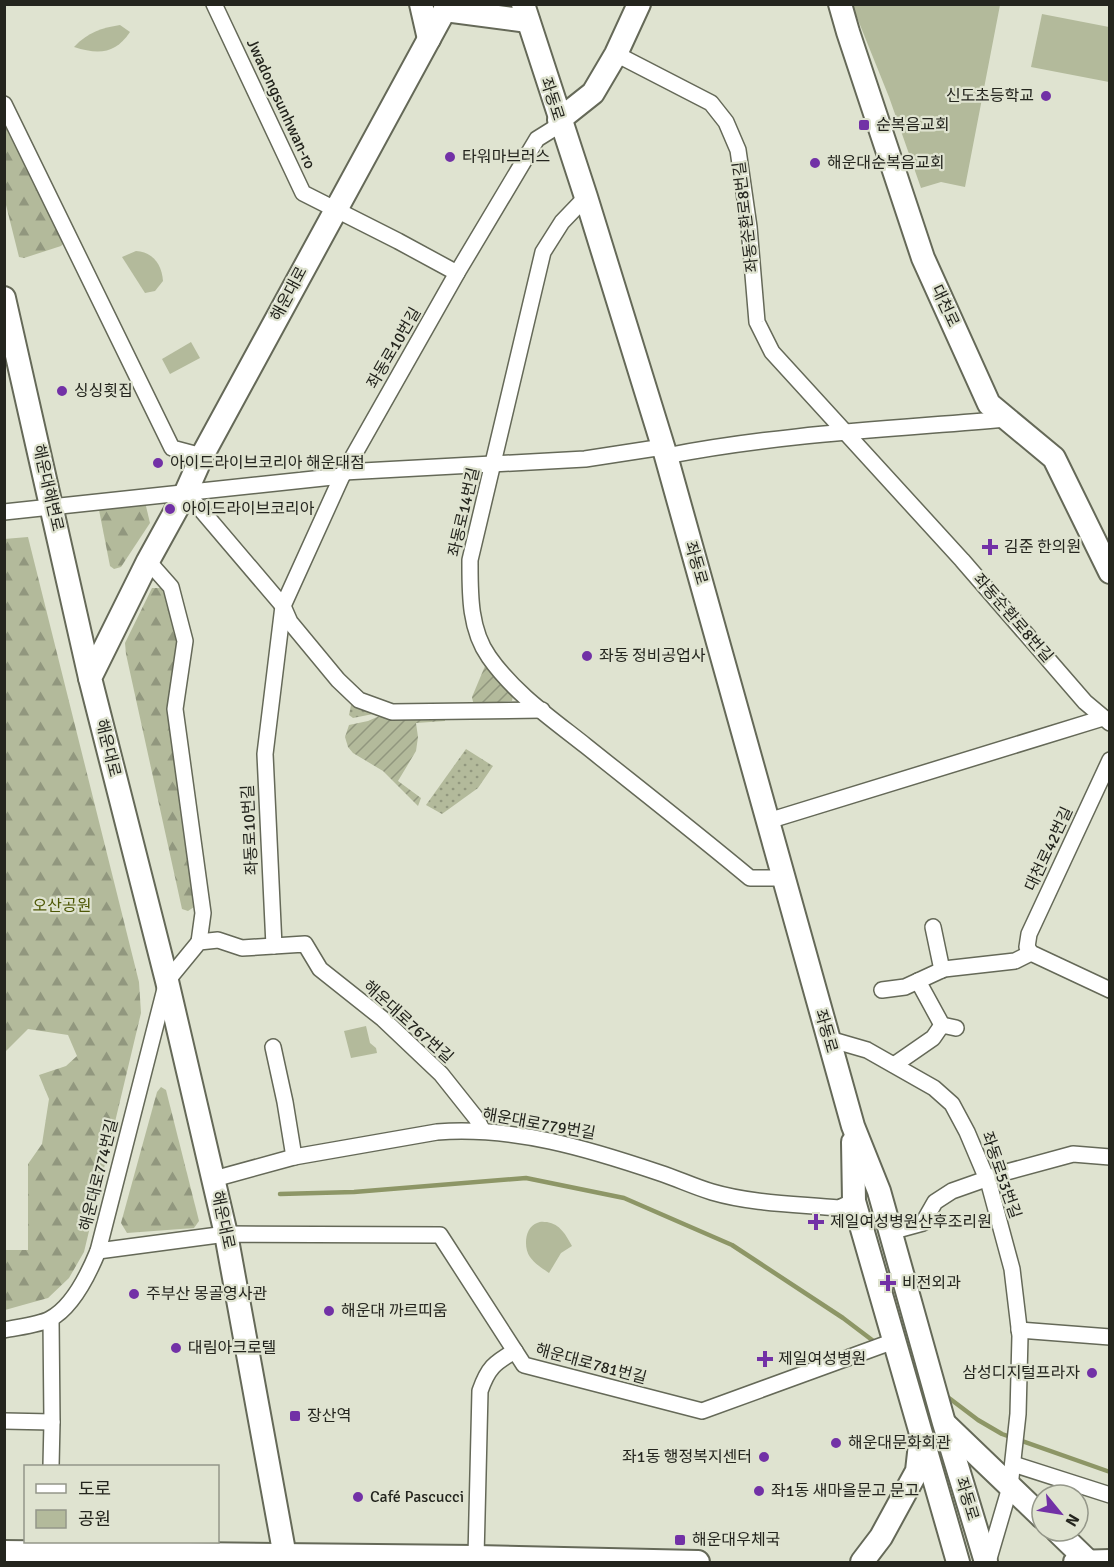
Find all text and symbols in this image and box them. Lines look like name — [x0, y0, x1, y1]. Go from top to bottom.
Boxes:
street label: Jwadongsunhwan-ro — [242, 36, 320, 172]
street label: 좌동로 — [536, 75, 568, 123]
place label: 신도초등학교 — [946, 86, 1034, 106]
marker: 신도초등학교 — [1039, 89, 1053, 103]
place label: 순복음교회 — [876, 115, 950, 135]
marker: 순복음교회 — [857, 118, 871, 132]
place label: 타워마브러스 — [462, 147, 550, 167]
marker: 타워마브러스 — [443, 150, 457, 164]
place label: 해운대순복음교회 — [827, 153, 945, 173]
marker: 해운대순복음교회 — [808, 156, 822, 170]
street label: 좌동순환로8번길 — [729, 160, 763, 274]
street label: 해운대로 — [266, 263, 312, 325]
street label: 대천로 — [927, 282, 964, 330]
street label: 좌동로10번길 — [363, 304, 425, 392]
place label: 싱싱횟집 — [74, 381, 133, 401]
marker: 싱싱횟집 — [55, 384, 69, 398]
street label: 해운대해변로 — [28, 443, 68, 534]
place label: 아이드라이브코리아 해운대점 — [170, 453, 365, 473]
marker: 아이드라이브코리아 해운대점 — [151, 456, 165, 470]
street label: 좌동로14번길 — [444, 465, 484, 559]
place label: 아이드라이브코리아 — [182, 499, 315, 519]
marker: 아이드라이브코리아 — [163, 502, 177, 516]
place label: 김준 한의원 — [1004, 537, 1081, 557]
marker: 김준 한의원 — [981, 538, 999, 556]
street label: 좌동로 — [680, 539, 712, 587]
street label: 좌동순환로8번길 — [969, 569, 1057, 667]
place label: 좌동 정비공업사 — [599, 646, 706, 666]
marker: 좌동 정비공업사 — [580, 649, 594, 663]
street label: 해운대로 — [91, 717, 125, 779]
street label: 좌동로10번길 — [238, 784, 262, 876]
street label: 대천로42번길 — [1021, 804, 1077, 894]
park label: 오산공원 — [33, 896, 91, 916]
street label: 해운대로767번길 — [359, 976, 457, 1068]
street label: 좌동로 — [810, 1007, 842, 1055]
street label: 해운대로779번길 — [481, 1104, 597, 1144]
street label: 해운대로774번길 — [75, 1117, 123, 1233]
street label: 좌동로53번길 — [977, 1129, 1025, 1221]
street label: 해운대로 — [207, 1189, 239, 1251]
place label: 제일여성병원산후조리원 — [830, 1212, 992, 1232]
marker: 제일여성병원산후조리원 — [807, 1213, 825, 1231]
place label: 비전외과 — [902, 1273, 961, 1293]
marker: 비전외과 — [879, 1274, 897, 1292]
place label: 주부산 몽골영사관 — [146, 1284, 268, 1304]
marker: 주부산 몽골영사관 — [127, 1287, 141, 1301]
place label: 해운대 까르띠움 — [341, 1301, 448, 1321]
marker: 해운대 까르띠움 — [322, 1304, 336, 1318]
place label: 대림아크로텔 — [188, 1338, 276, 1358]
street label: 해운대로781번길 — [533, 1340, 649, 1388]
marker: 대림아크로텔 — [169, 1341, 183, 1355]
place label: 제일여성병원 — [778, 1349, 866, 1369]
marker: 제일여성병원 — [756, 1350, 774, 1368]
place label: 삼성디지털프라자 — [962, 1363, 1080, 1383]
marker: 삼성디지털프라자 — [1085, 1366, 1099, 1380]
place label: 장산역 — [307, 1406, 351, 1426]
marker: 장산역 — [288, 1409, 302, 1423]
place label: 해운대문화회관 — [848, 1433, 951, 1453]
marker: 해운대문화회관 — [829, 1436, 843, 1450]
place label: 좌1동 행정복지센터 — [622, 1447, 752, 1467]
marker: 좌1동 행정복지센터 — [757, 1450, 771, 1464]
legend — [24, 1465, 219, 1543]
street label: 좌동로 — [951, 1475, 983, 1523]
text: 도로 — [78, 1478, 111, 1500]
place label: 좌1동 새마을문고 문고 — [771, 1481, 919, 1501]
north arrow — [1030, 1483, 1090, 1543]
marker: 좌1동 새마을문고 문고 — [752, 1484, 766, 1498]
place label: Café Pascucci — [370, 1487, 464, 1507]
marker: Café Pascucci — [351, 1490, 365, 1504]
text: 공원 — [78, 1508, 111, 1530]
text: N — [1061, 1510, 1084, 1530]
place label: 해운대우체국 — [692, 1530, 780, 1550]
marker: 해운대우체국 — [673, 1533, 687, 1547]

